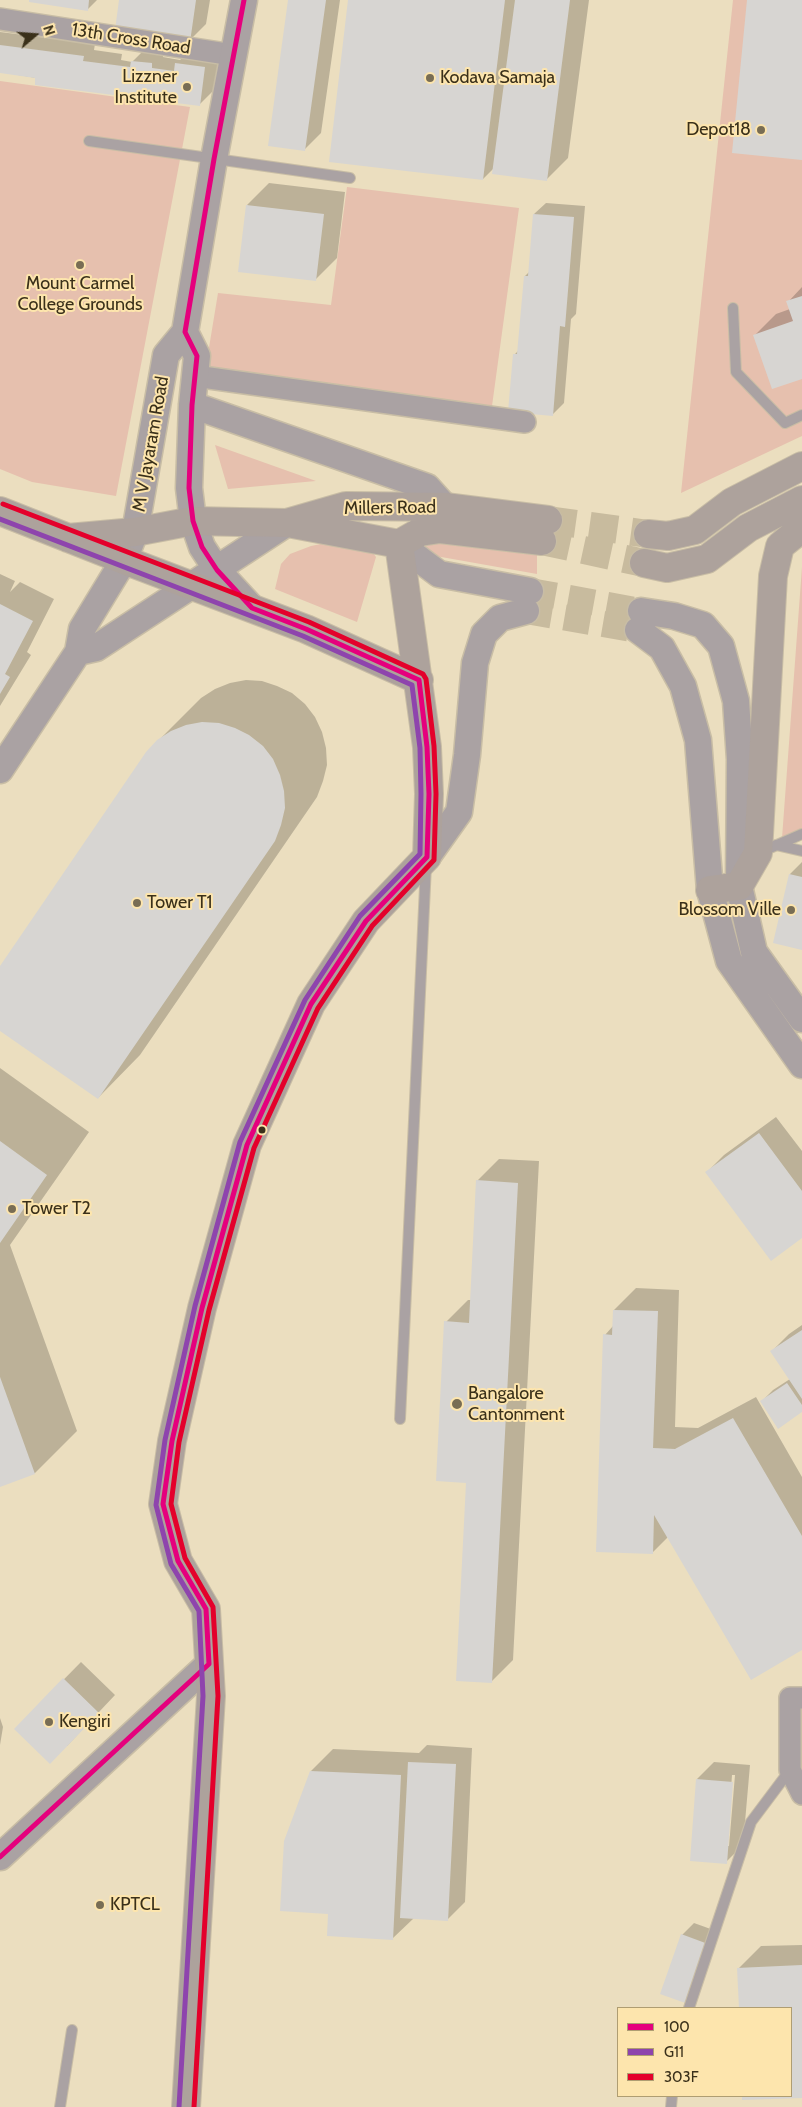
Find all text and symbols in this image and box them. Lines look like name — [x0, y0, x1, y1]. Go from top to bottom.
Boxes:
north arrow — [10, 10, 60, 60]
street label: 13th Cross Road — [70, 19, 192, 59]
text: N — [39, 23, 59, 38]
place label: Lizzner Institute — [114, 66, 177, 108]
place label: Kodava Samaja — [440, 67, 555, 89]
marker: Kodava Samaja — [424, 72, 436, 84]
marker: Lizzner Institute — [181, 81, 193, 93]
place label: Depot18 — [686, 119, 751, 141]
marker: Depot18 — [755, 124, 767, 136]
marker: Mount Carmel College Grounds — [74, 259, 86, 271]
place label: Mount Carmel College Grounds — [18, 273, 142, 316]
street label: M V Jayaram Road — [128, 375, 174, 513]
street label: Millers Road — [344, 496, 436, 520]
place label: Tower T1 — [147, 892, 212, 914]
marker: Tower T1 — [131, 897, 143, 909]
place label: Blossom Ville — [678, 899, 781, 921]
marker: Blossom Ville — [785, 904, 797, 916]
unlabelled marker — [257, 1125, 267, 1135]
place label: Tower T2 — [22, 1198, 91, 1220]
marker: Tower T2 — [6, 1203, 18, 1215]
place label: Bangalore Cantonment — [468, 1383, 565, 1426]
marker: Bangalore Cantonment — [450, 1397, 464, 1411]
place label: Kengiri — [59, 1711, 110, 1733]
marker: Kengiri — [43, 1716, 55, 1728]
place label: KPTCL — [110, 1894, 160, 1916]
marker: KPTCL — [94, 1899, 106, 1911]
legend — [617, 2007, 792, 2097]
text: 100 — [664, 2018, 690, 2036]
text: G11 — [664, 2043, 684, 2061]
text: 303F — [664, 2068, 699, 2086]

